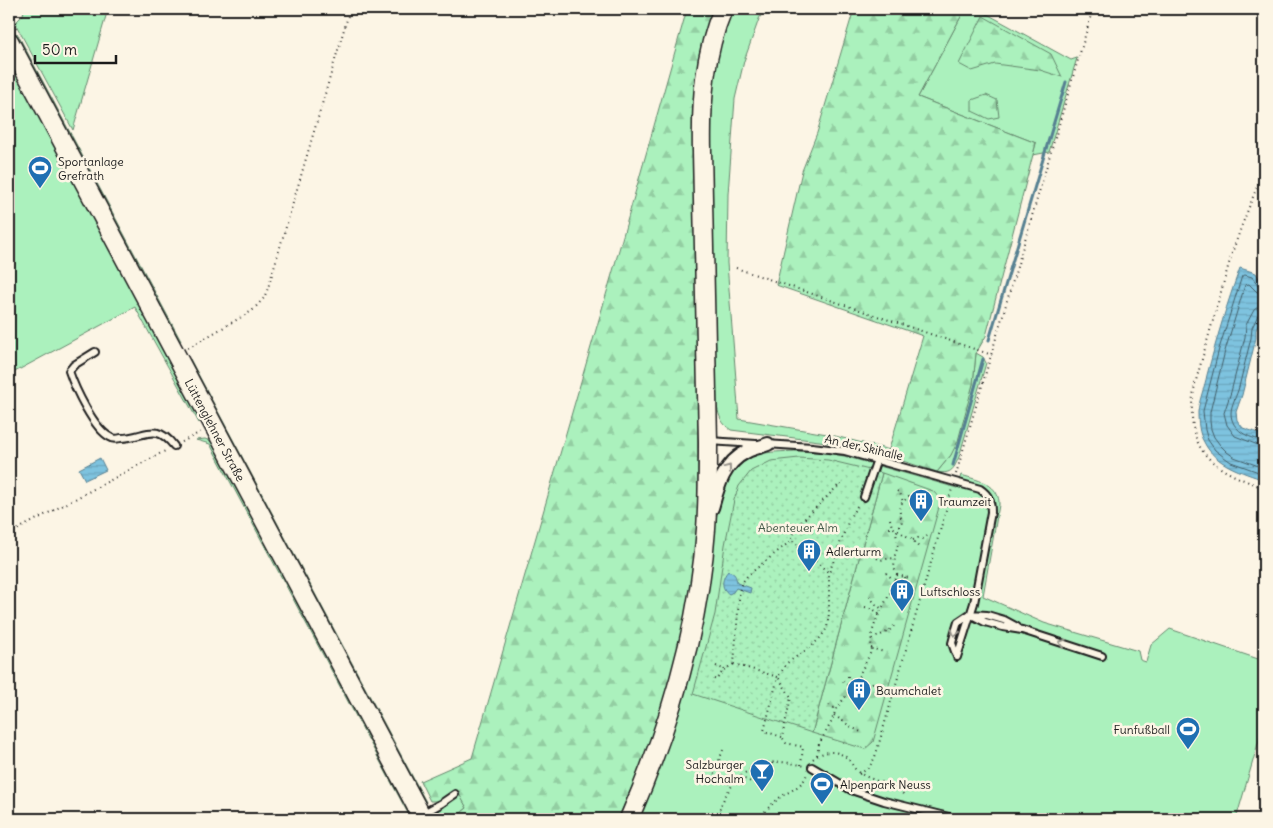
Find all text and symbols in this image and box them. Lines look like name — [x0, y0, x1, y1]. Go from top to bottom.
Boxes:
scale bar — [35, 32, 116, 64]
text: 50 m — [42, 40, 77, 59]
place label: Sportanlage Grefrath — [58, 154, 124, 183]
sports icon: Sportanlage Grefrath — [27, 155, 53, 189]
street label: Lüttenglehner Straße — [182, 376, 248, 484]
street label: An der Skihalle — [823, 431, 905, 463]
one-way arrow — [723, 465, 731, 474]
building icon: Traumzeit — [908, 488, 934, 522]
place label: Traumzeit — [938, 494, 991, 509]
park label: Abenteuer Alm — [758, 520, 839, 535]
building icon: Adlerturm — [796, 538, 822, 572]
place label: Adlerturm — [826, 544, 882, 559]
building icon: Luftschloss — [889, 578, 915, 612]
place label: Luftschloss — [920, 584, 980, 599]
one-way arrow — [950, 628, 960, 637]
one-way arrow — [1058, 639, 1067, 649]
building icon: Baumchalet — [846, 677, 872, 711]
place label: Baumchalet — [876, 683, 941, 698]
sports icon: Funfußball — [1175, 716, 1201, 750]
place label: Funfußball — [1113, 722, 1170, 737]
place label: Salzburger Hochalm — [686, 757, 744, 786]
bar icon: Salzburger Hochalm — [749, 758, 775, 792]
sports icon: Alpenpark Neuss — [809, 771, 835, 805]
place label: Alpenpark Neuss — [840, 777, 931, 792]

